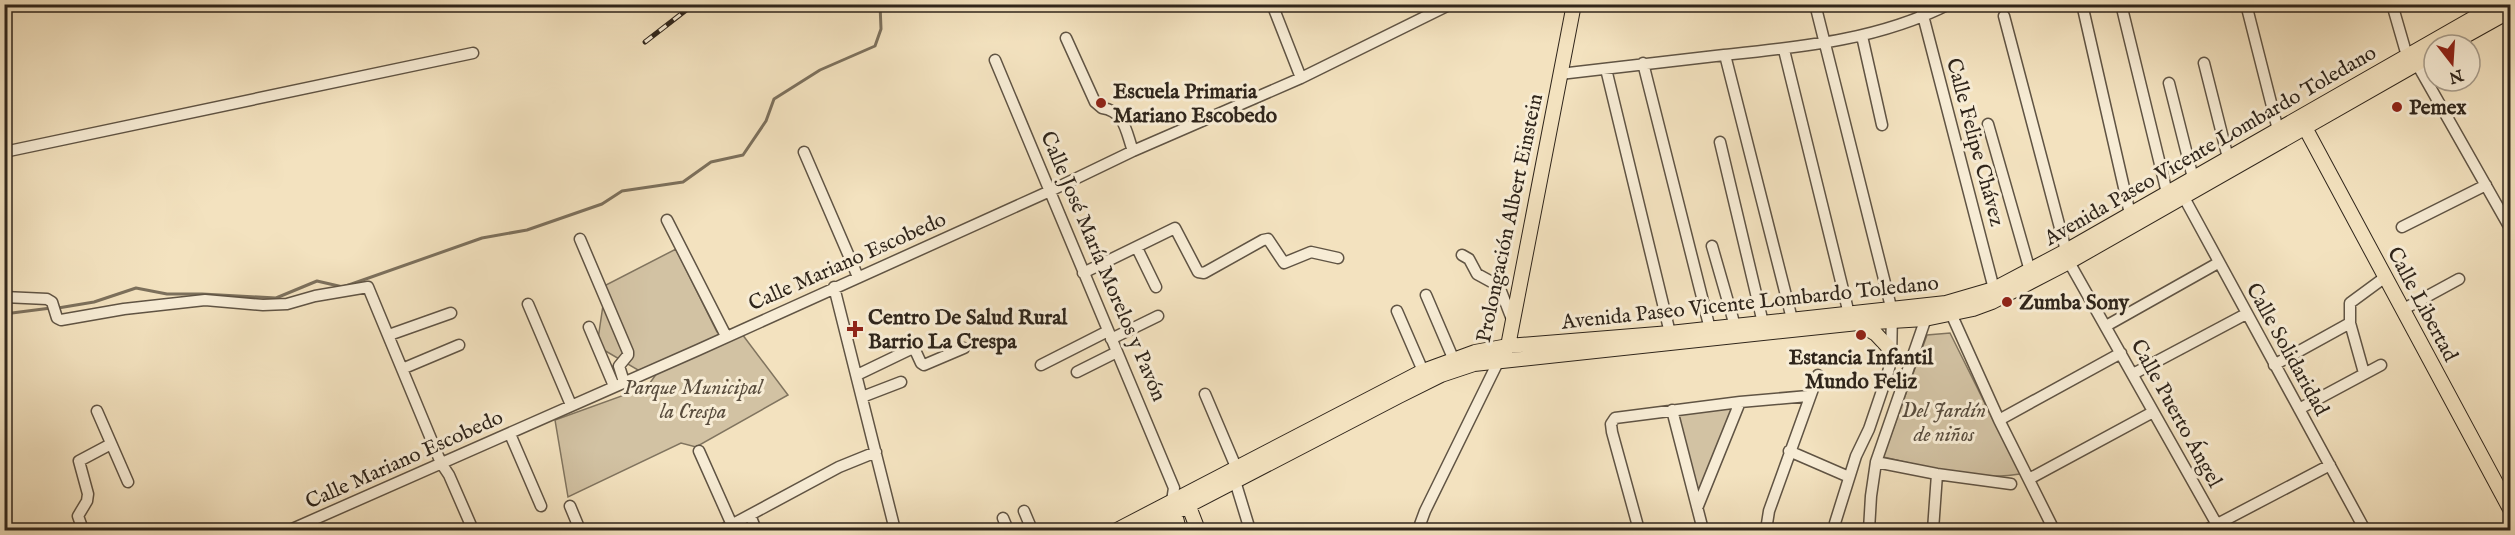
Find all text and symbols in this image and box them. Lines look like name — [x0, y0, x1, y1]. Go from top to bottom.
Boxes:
north arrow — [2422, 33, 2482, 93]
street label: Avenida Paseo Vicente Lombardo Toledano — [2039, 40, 2382, 253]
street label: Calle Felipe Chávez — [1939, 55, 2010, 230]
text: N — [2446, 64, 2466, 87]
place label: Escuela Primaria Mariano Escobedo — [1113, 79, 1278, 130]
street label: Prolongación Albert Einstein — [1471, 91, 1550, 345]
place label: Pemex — [2409, 95, 2467, 122]
marker: Escuela Primaria Mariano Escobedo — [1094, 96, 1108, 110]
marker: Pemex — [2390, 100, 2404, 114]
street label: Calle José María Morelos y Pavón — [1033, 127, 1172, 406]
street label: Calle Mariano Escobedo — [745, 207, 951, 318]
street label: Calle Libertad — [2380, 243, 2464, 367]
street label: Avenida Paseo Vicente Lombardo Toledano — [1559, 270, 1940, 337]
street label: Calle Solidaridad — [2239, 278, 2335, 422]
place label: Zumba Sony — [2019, 290, 2130, 317]
marker: Zumba Sony — [2000, 295, 2014, 309]
place label: Centro De Salud Rural Barrio La Crespa — [868, 305, 1068, 356]
marker: Centro De Salud Rural Barrio La Crespa — [846, 320, 864, 338]
marker: Estancia Infantil Mundo Feliz — [1854, 328, 1868, 342]
street label: Calle Puerto Ángel — [2124, 334, 2229, 493]
place label: Estancia Infantil Mundo Feliz — [1789, 345, 1934, 396]
park label: Parque Municipal la Crespa — [624, 375, 765, 426]
park label: Del Jardín de niños — [1902, 398, 1986, 449]
street label: Calle Mariano Escobedo — [302, 405, 508, 516]

